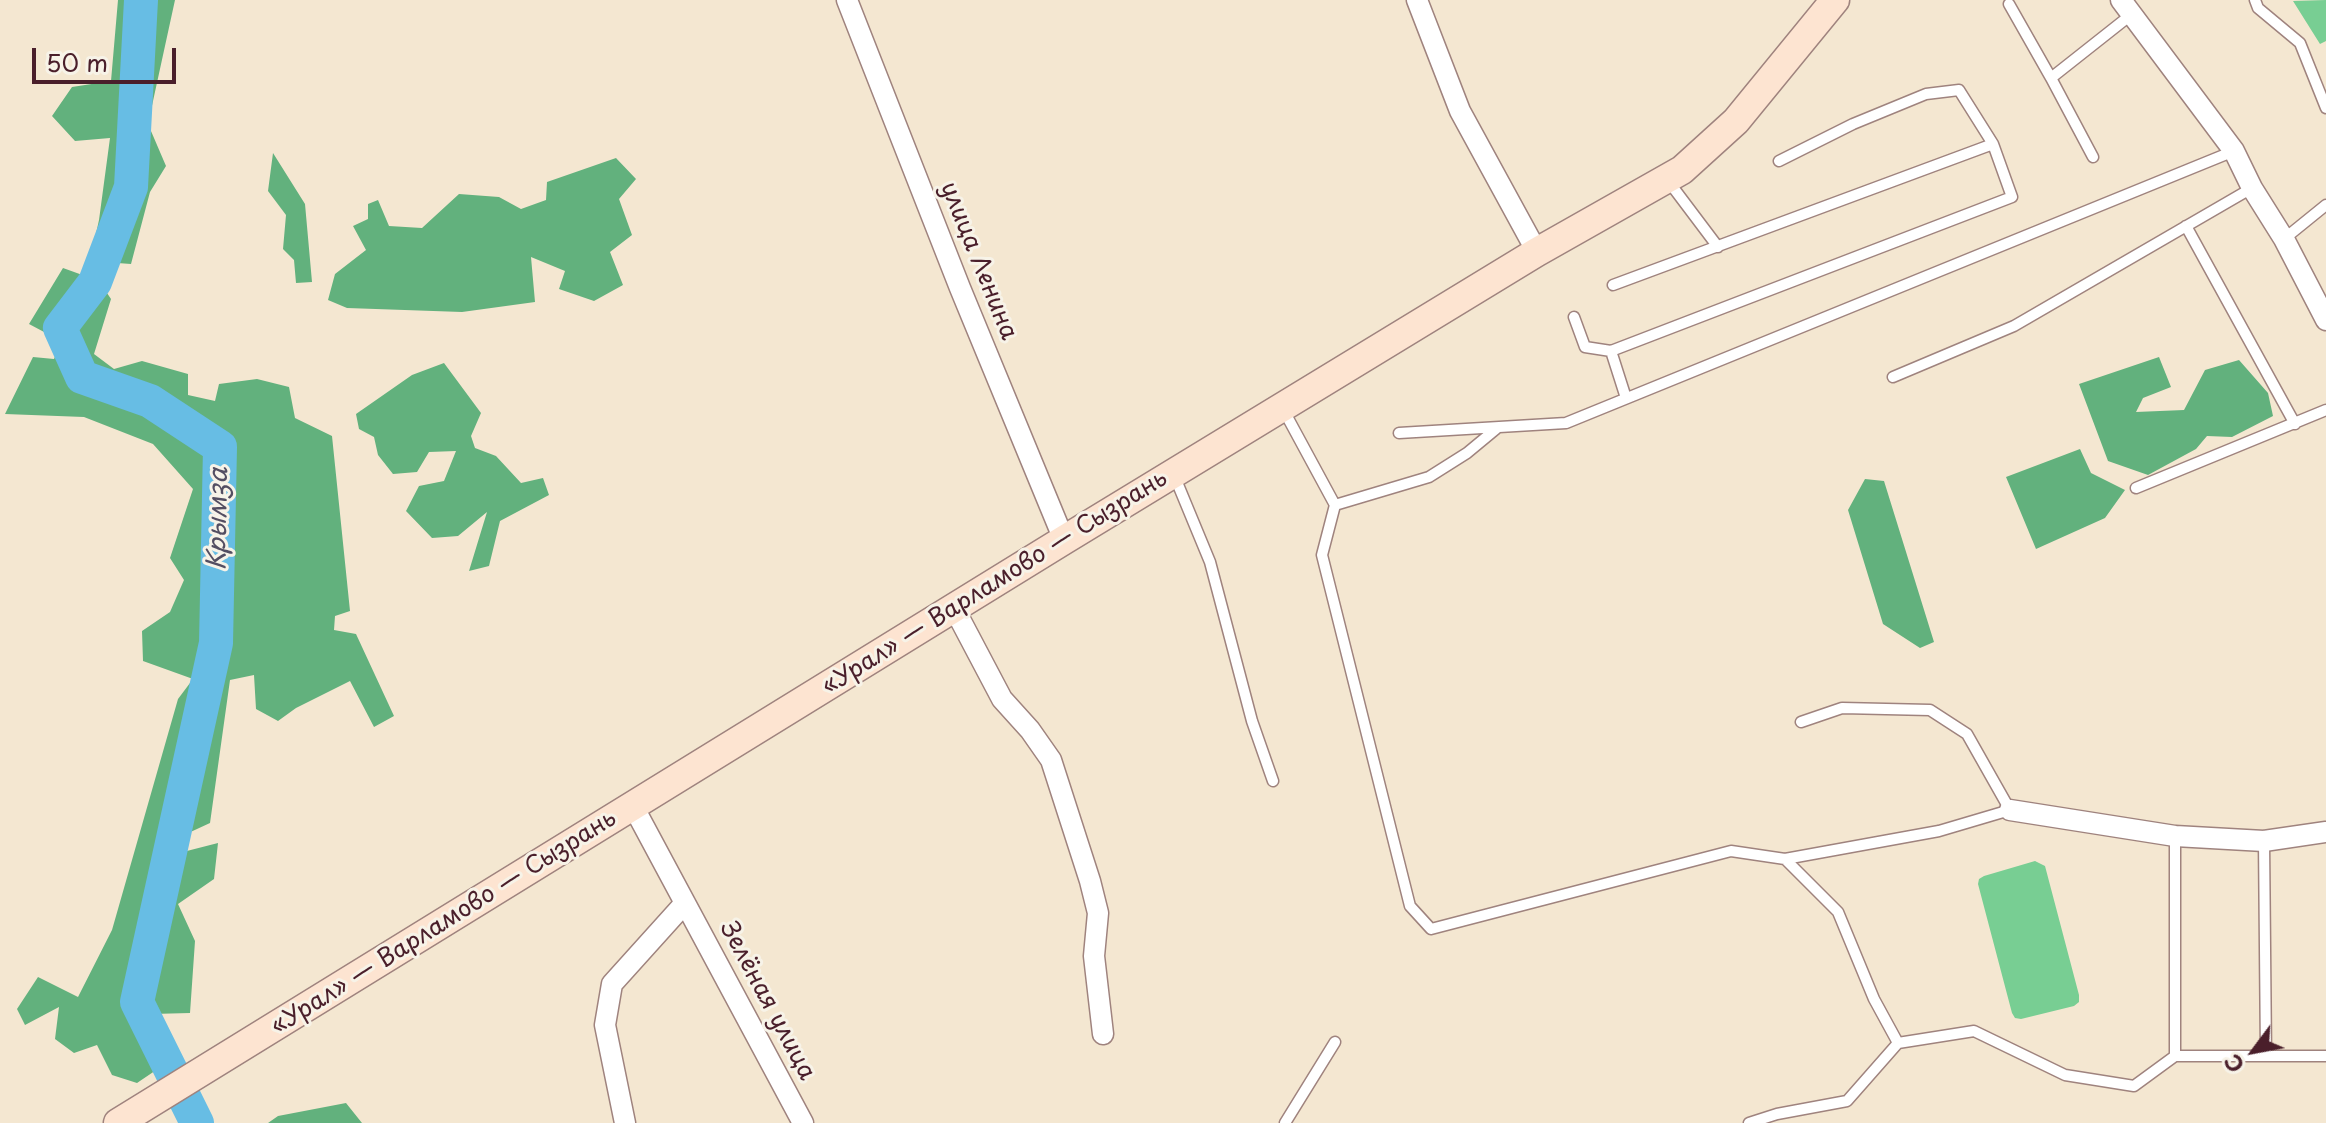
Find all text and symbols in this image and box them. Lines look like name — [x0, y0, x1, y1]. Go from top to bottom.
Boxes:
scale bar — [36, 32, 180, 82]
text: 50 m — [46, 44, 108, 80]
street label: улица Ленина — [933, 178, 1023, 344]
street label: «Урал» — Варламово — Сызрань — [817, 464, 1173, 702]
water label: Крымза — [203, 467, 235, 571]
street label: «Урал» — Варламово — Сызрань — [266, 804, 622, 1042]
street label: Зелёная улица — [713, 917, 821, 1085]
north arrow — [2214, 1011, 2294, 1091]
text: С — [2215, 1048, 2252, 1080]

